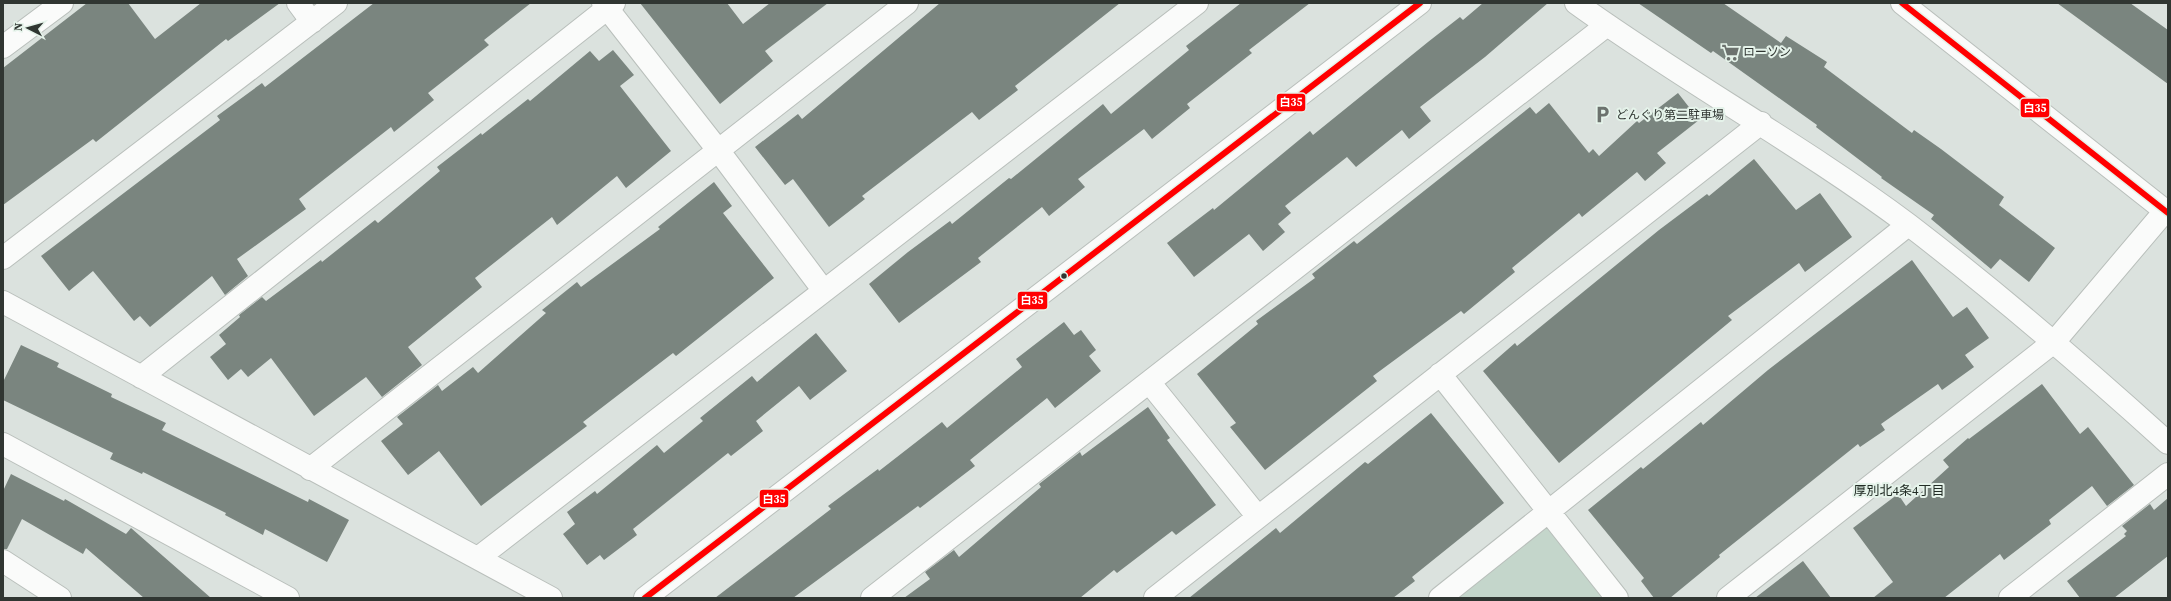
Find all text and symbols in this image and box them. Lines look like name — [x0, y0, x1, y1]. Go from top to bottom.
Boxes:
north arrow — [8, 8, 48, 48]
text: N — [11, 22, 26, 32]
supermarket icon: ローソン — [1720, 42, 1740, 62]
place label: ローソン — [1743, 44, 1791, 60]
line badge: 白35 — [1276, 93, 1306, 112]
text: 白35 — [1280, 95, 1302, 110]
line badge: 白35 — [2020, 98, 2050, 118]
text: 白35 — [2024, 101, 2046, 116]
parking icon: どんぐり第二駐車場 — [1593, 105, 1613, 125]
place label: どんぐり第二駐車場 — [1616, 107, 1724, 123]
unlabelled marker — [1059, 271, 1069, 281]
line badge: 白35 — [1017, 291, 1048, 310]
text: 白35 — [1021, 293, 1043, 308]
district label: 厚別北4条4丁目 — [1853, 482, 1945, 499]
line badge: 白35 — [759, 489, 789, 508]
text: 白35 — [763, 492, 785, 507]

